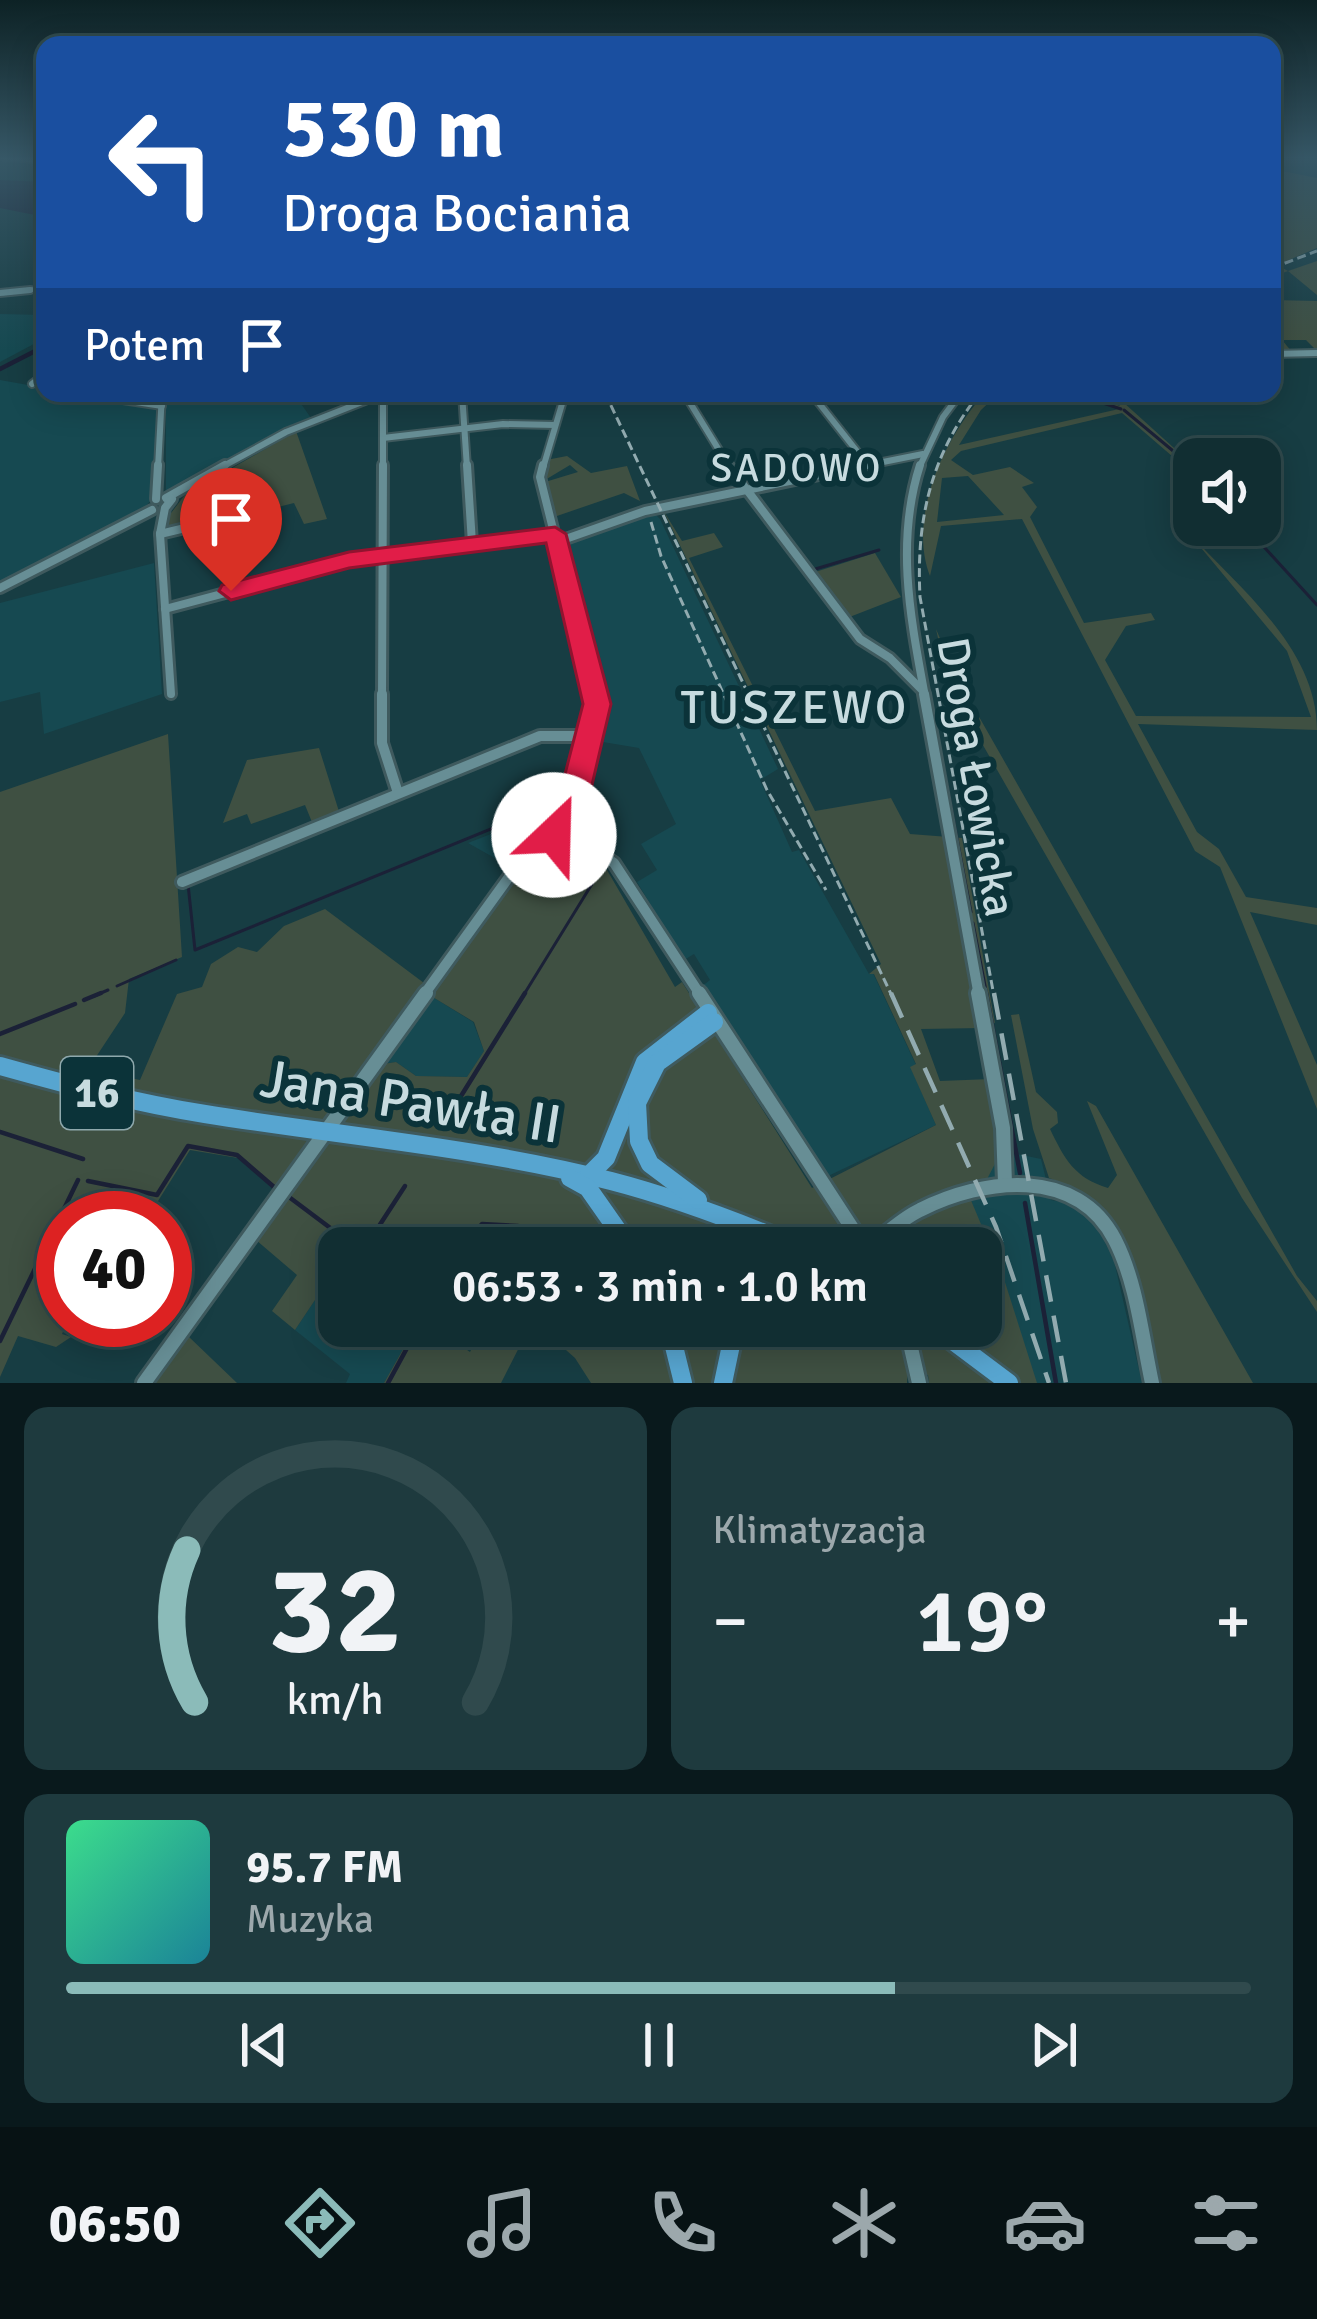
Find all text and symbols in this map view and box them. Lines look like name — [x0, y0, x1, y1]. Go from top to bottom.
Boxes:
text: 530 m — [282, 77, 504, 181]
icon: left — [84, 84, 240, 240]
text: Droga Bociania — [282, 180, 632, 247]
icon: arrive — [229, 312, 295, 378]
text: Potem — [84, 318, 205, 373]
map controls — [1173, 438, 1281, 546]
button: sound — [1173, 438, 1281, 546]
district label: SADOWO — [711, 444, 883, 492]
pin — [180, 468, 282, 591]
icon: arrive — [198, 486, 264, 552]
street label: Droga Łowicka — [924, 633, 1028, 921]
district label: TUSZEWO — [681, 678, 909, 737]
position arrow — [491, 772, 617, 898]
street label: Jana Pawła II — [256, 1045, 566, 1159]
road number: 16 — [61, 1057, 133, 1129]
speed limit sign: 40 — [36, 1191, 192, 1347]
text: 06:53 · 3 min · 1.0 km — [452, 1259, 868, 1314]
text: Klimatyzacja — [713, 1506, 926, 1554]
text: 32 — [268, 1534, 403, 1687]
text: 19° — [916, 1566, 1048, 1677]
text: − — [713, 1581, 748, 1662]
text: + — [1215, 1581, 1251, 1662]
text: km/h — [287, 1673, 384, 1726]
text: 95.7 FM — [246, 1840, 403, 1895]
text: Muzyka — [246, 1895, 374, 1943]
icon: previous — [231, 2012, 297, 2078]
icon: pause — [626, 2012, 692, 2078]
icon: next — [1021, 2012, 1087, 2078]
icon: directions — [278, 2181, 362, 2265]
icon: music — [460, 2181, 544, 2265]
icon: phone — [641, 2181, 725, 2265]
icon: climate — [822, 2181, 906, 2265]
icon: car — [1003, 2181, 1087, 2265]
icon: filters — [1184, 2181, 1268, 2265]
text: 06:50 — [49, 2190, 181, 2257]

